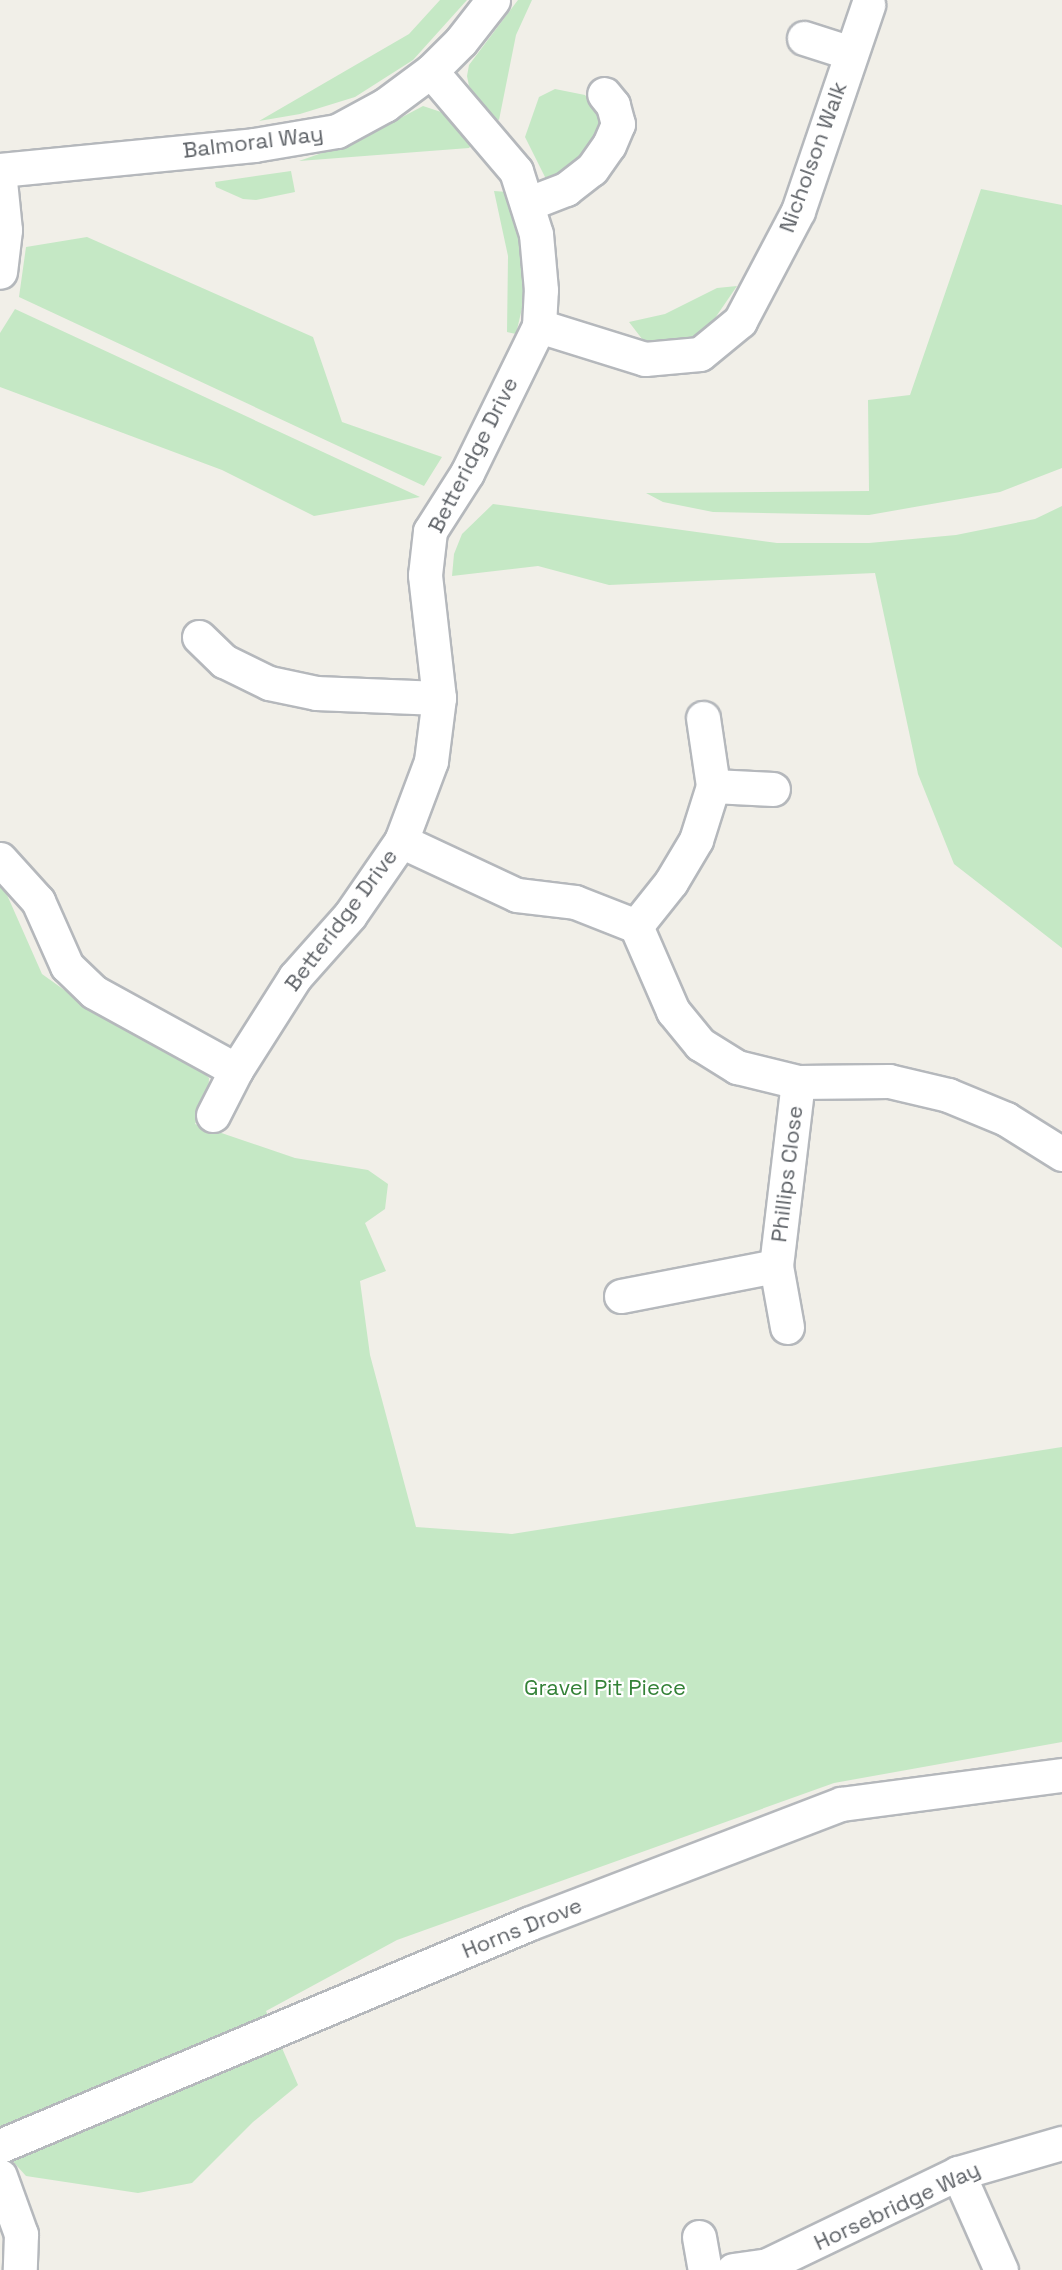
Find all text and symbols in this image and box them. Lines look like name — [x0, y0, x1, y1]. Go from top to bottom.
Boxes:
street label: Nicholson Walk — [773, 78, 853, 236]
street label: Balmoral Way — [181, 120, 325, 164]
street label: Betteridge Drive — [422, 373, 524, 537]
street label: Betteridge Drive — [279, 844, 403, 996]
street label: Phillips Close — [766, 1104, 808, 1244]
park label: Gravel Pit Piece — [524, 1675, 686, 1701]
street label: Horns Drove — [458, 1892, 586, 1964]
street label: Horsebridge Way — [810, 2156, 984, 2256]

